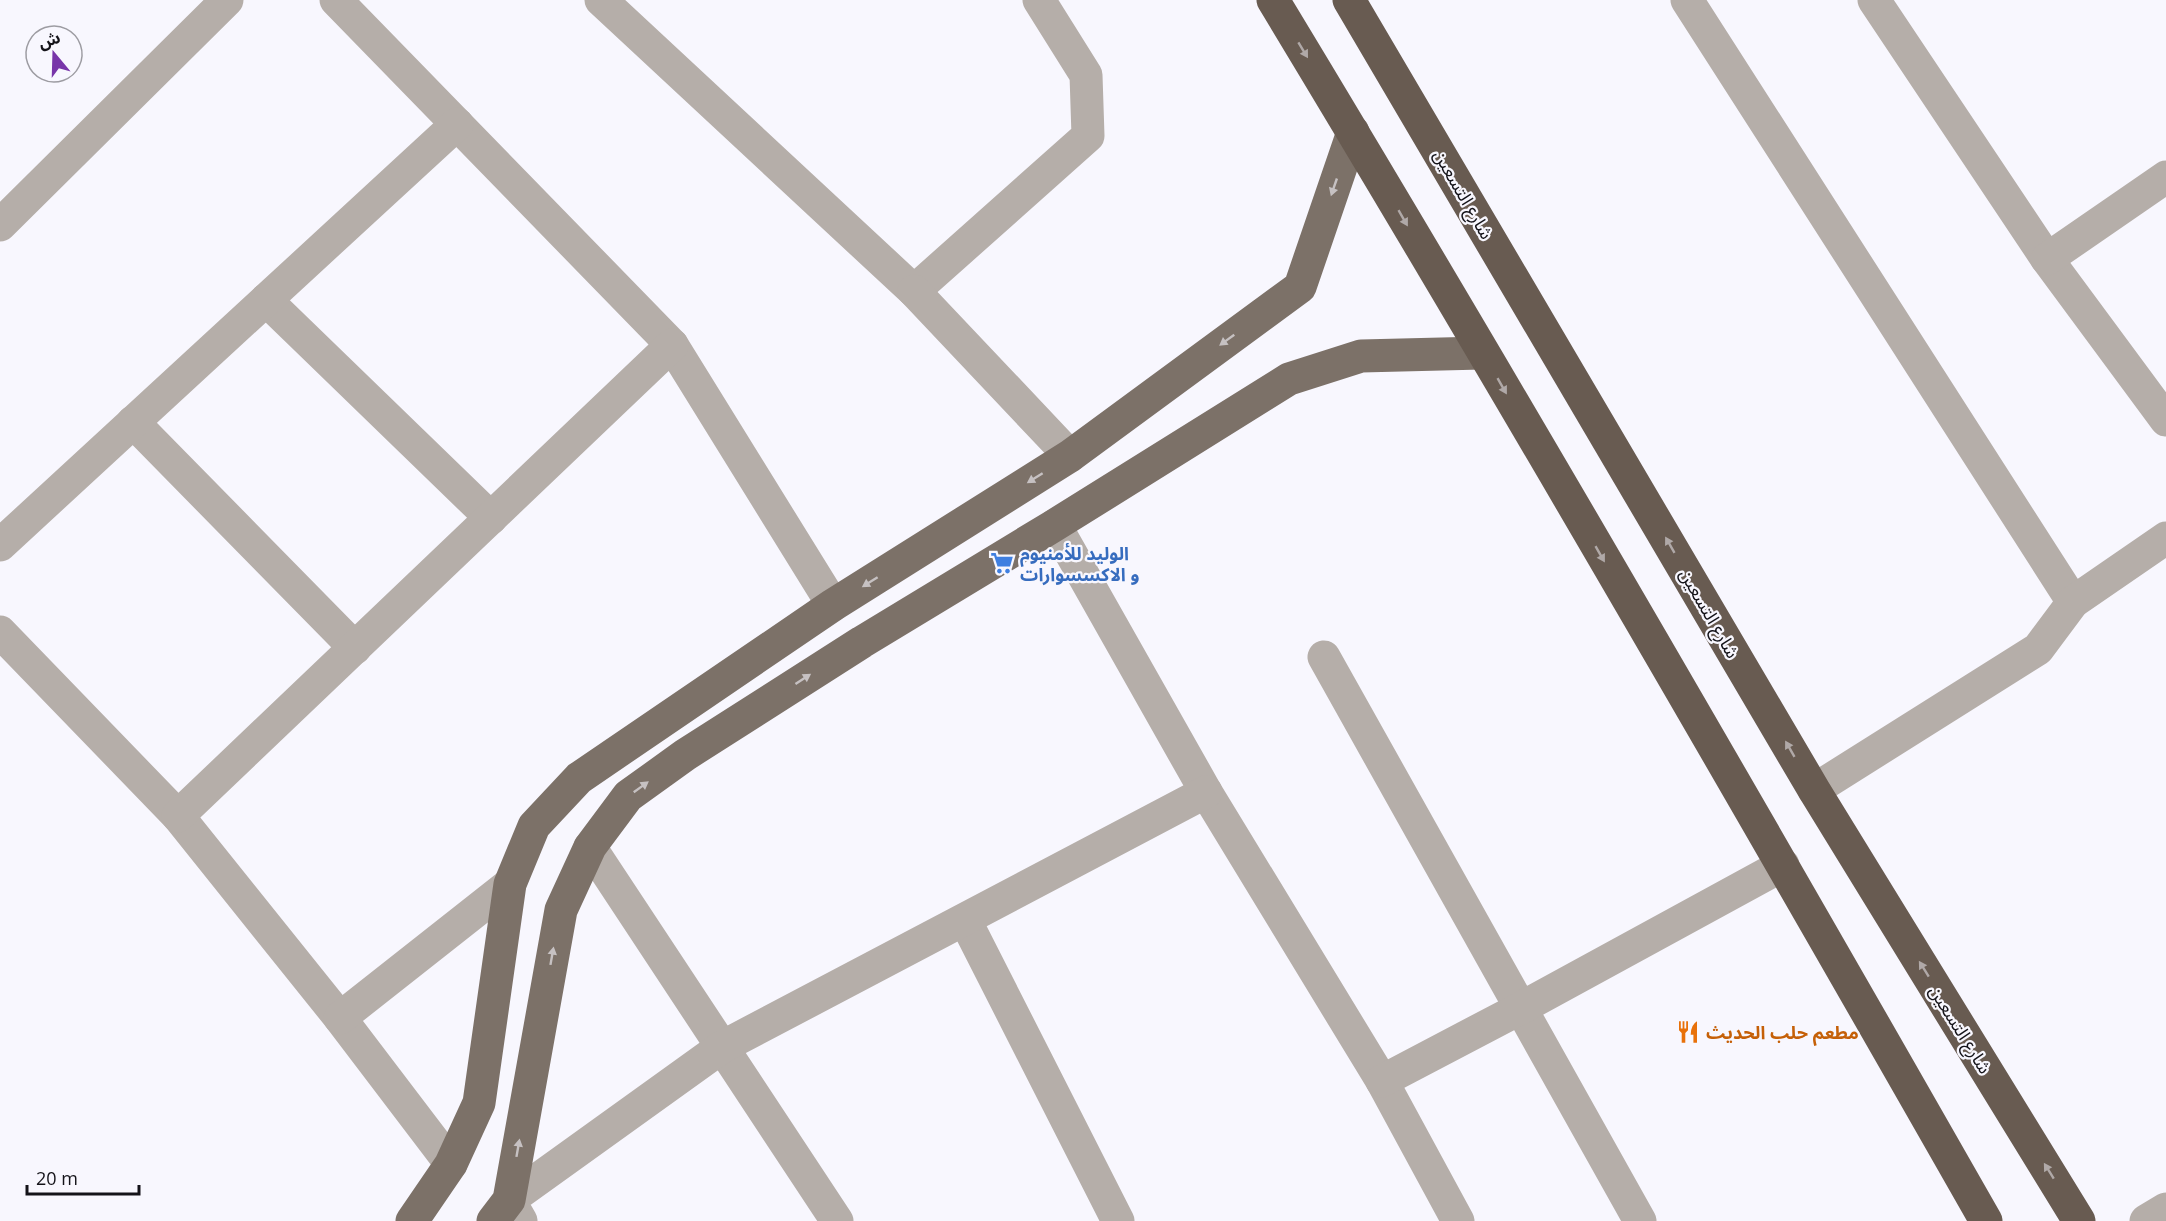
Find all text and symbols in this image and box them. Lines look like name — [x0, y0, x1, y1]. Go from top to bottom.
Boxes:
north arrow — [24, 24, 84, 84]
text: ش — [35, 26, 63, 54]
one-way arrow — [1298, 42, 1309, 58]
street label: شارع التسعين — [1426, 145, 1499, 245]
one-way arrow — [1328, 178, 1338, 196]
one-way arrow — [1398, 210, 1408, 227]
one-way arrow — [1220, 334, 1236, 346]
one-way arrow — [1496, 378, 1507, 394]
one-way arrow — [1027, 472, 1043, 483]
one-way arrow — [1664, 537, 1675, 553]
place label: الوليد للأمنيوم و الاكسسوارات — [1020, 541, 1139, 586]
one-way arrow — [1595, 546, 1606, 562]
supermarket icon: الوليد للأمنيوم و الاكسسوارات — [989, 550, 1015, 576]
street label: شارع التسعين — [1672, 564, 1745, 664]
one-way arrow — [861, 576, 878, 587]
one-way arrow — [795, 674, 811, 685]
one-way arrow — [1785, 740, 1795, 757]
one-way arrow — [632, 781, 648, 793]
one-way arrow — [548, 946, 557, 965]
one-way arrow — [1919, 961, 1930, 978]
street label: شارع التسعين — [1922, 980, 1998, 1079]
restaurant icon: مطعم حلب الحديث — [1675, 1019, 1701, 1045]
place label: مطعم حلب الحديث — [1706, 1020, 1859, 1046]
one-way arrow — [514, 1138, 523, 1157]
scale bar — [27, 1158, 140, 1196]
one-way arrow — [2043, 1163, 2054, 1179]
text: 20 m — [36, 1166, 78, 1190]

